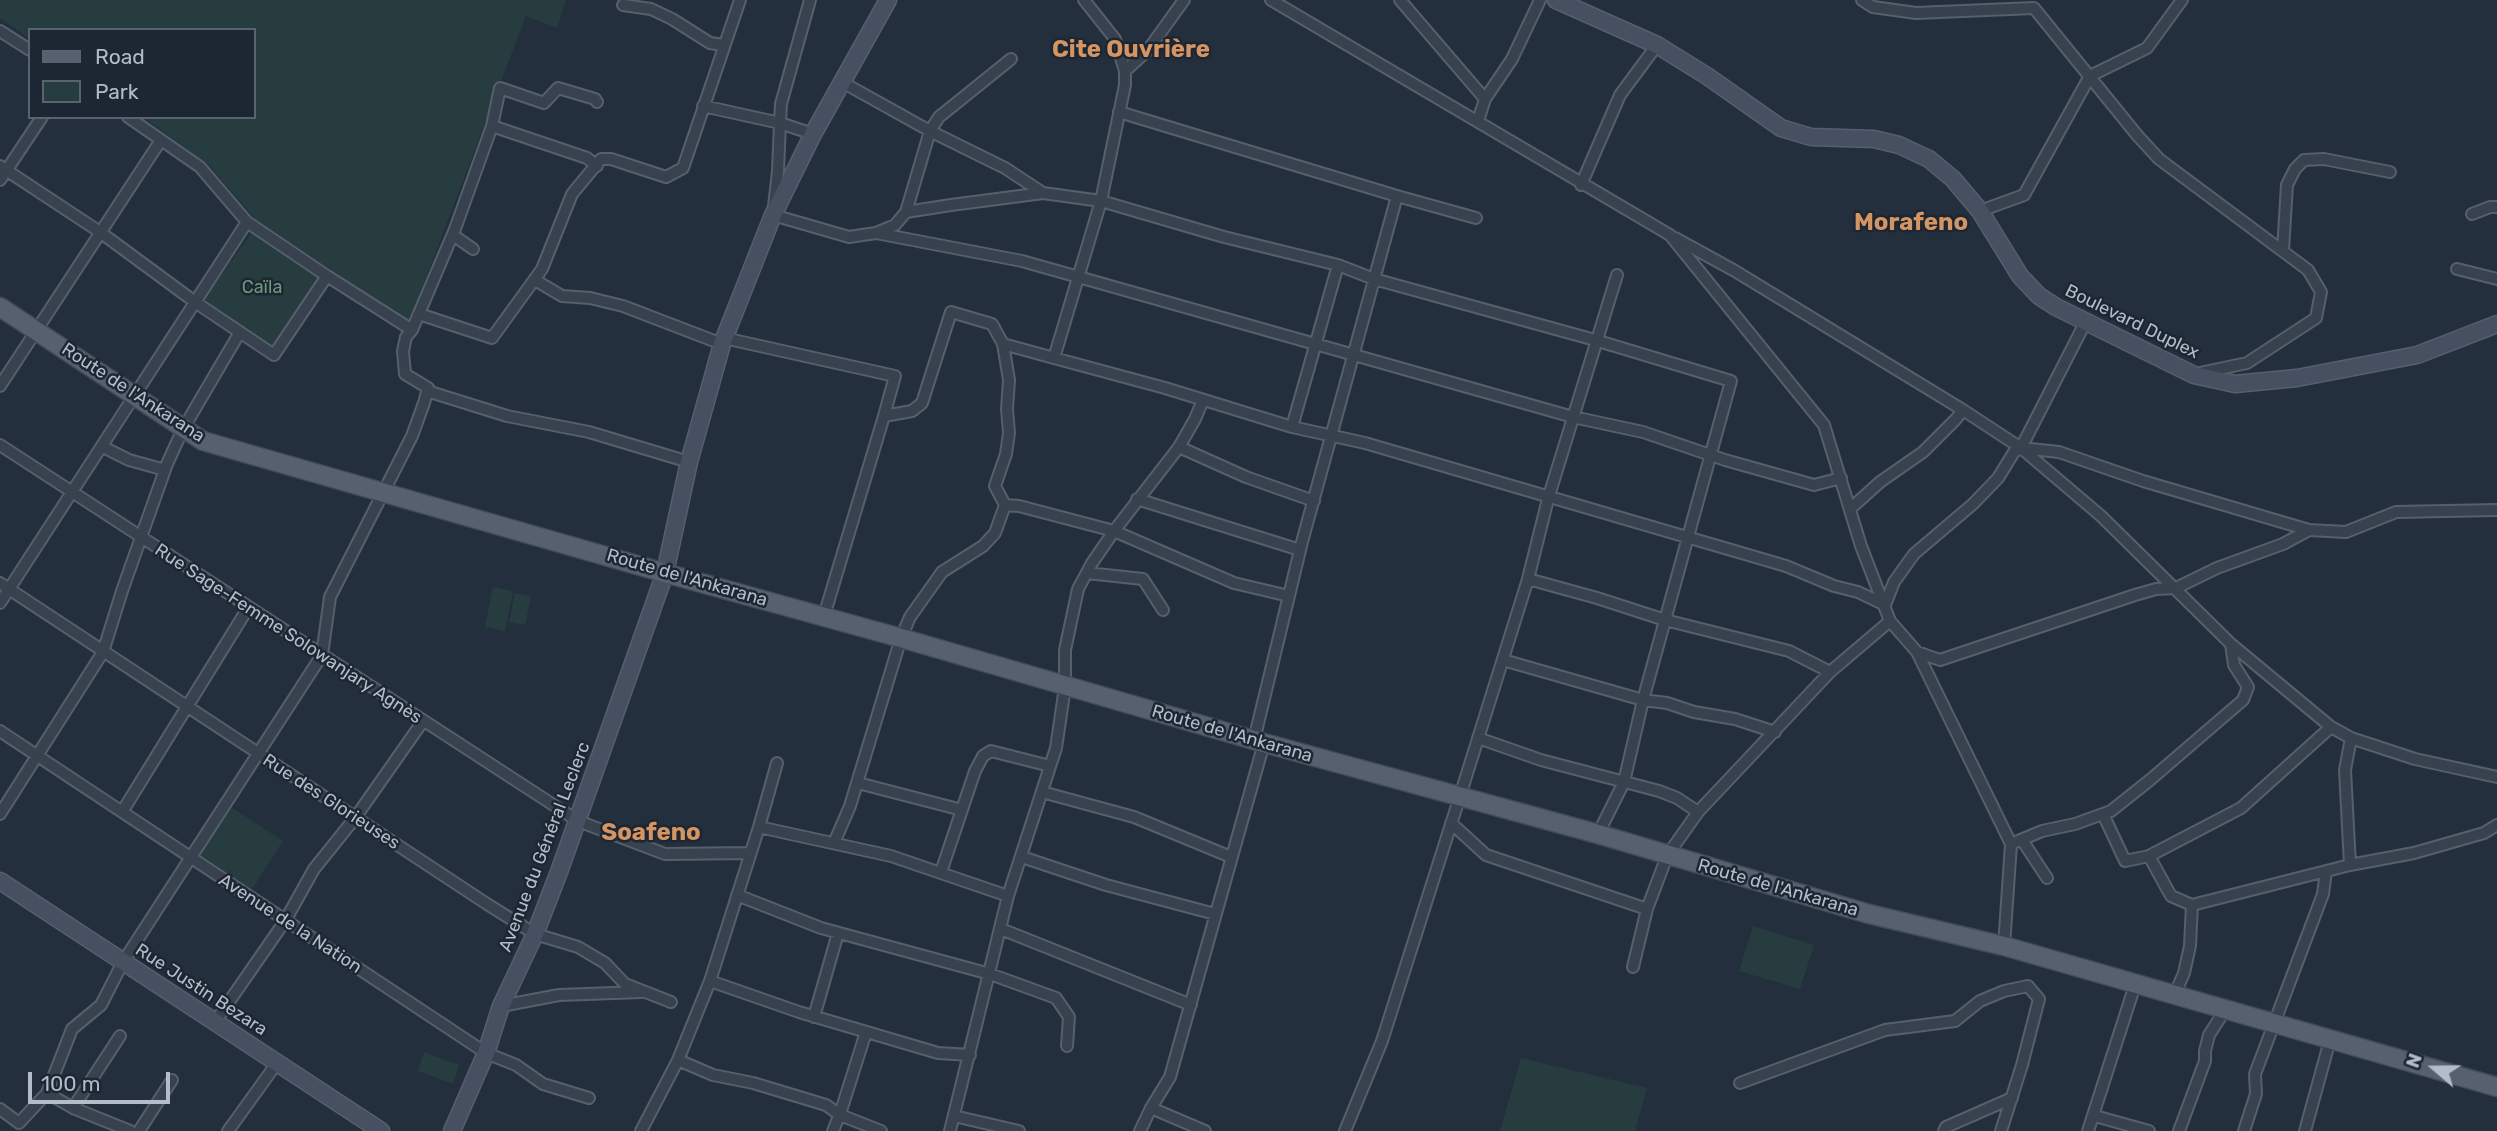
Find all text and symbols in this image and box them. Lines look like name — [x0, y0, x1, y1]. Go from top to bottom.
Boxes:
legend — [28, 28, 256, 119]
district label: Cite Ouvrière — [1052, 36, 1210, 64]
text: Road — [95, 44, 145, 69]
text: Park — [95, 79, 139, 104]
district label: Morafeno — [1854, 209, 1968, 237]
park label: Caïla — [242, 277, 282, 299]
street label: Boulevard Duplex — [2061, 280, 2203, 364]
street label: Route de l'Ankarana — [57, 339, 209, 447]
street label: Rue Sage-Femme Solowanjary Agnès — [150, 539, 426, 729]
street label: Route de l'Ankarana — [604, 545, 770, 611]
street label: Route de l'Ankarana — [1149, 701, 1315, 767]
street label: Avenue du Général Leclerc — [495, 739, 595, 955]
street label: Rue des Glorieuses — [258, 750, 404, 854]
district label: Soafeno — [601, 819, 701, 847]
street label: Route de l'Ankarana — [1695, 855, 1861, 921]
street label: Avenue de la Nation — [214, 870, 366, 978]
street label: Rue Justin Bezara — [131, 939, 271, 1041]
north arrow — [2399, 1033, 2469, 1103]
text: N — [2401, 1050, 2427, 1071]
scale bar — [32, 1058, 173, 1102]
text: 100 m — [41, 1071, 100, 1096]

